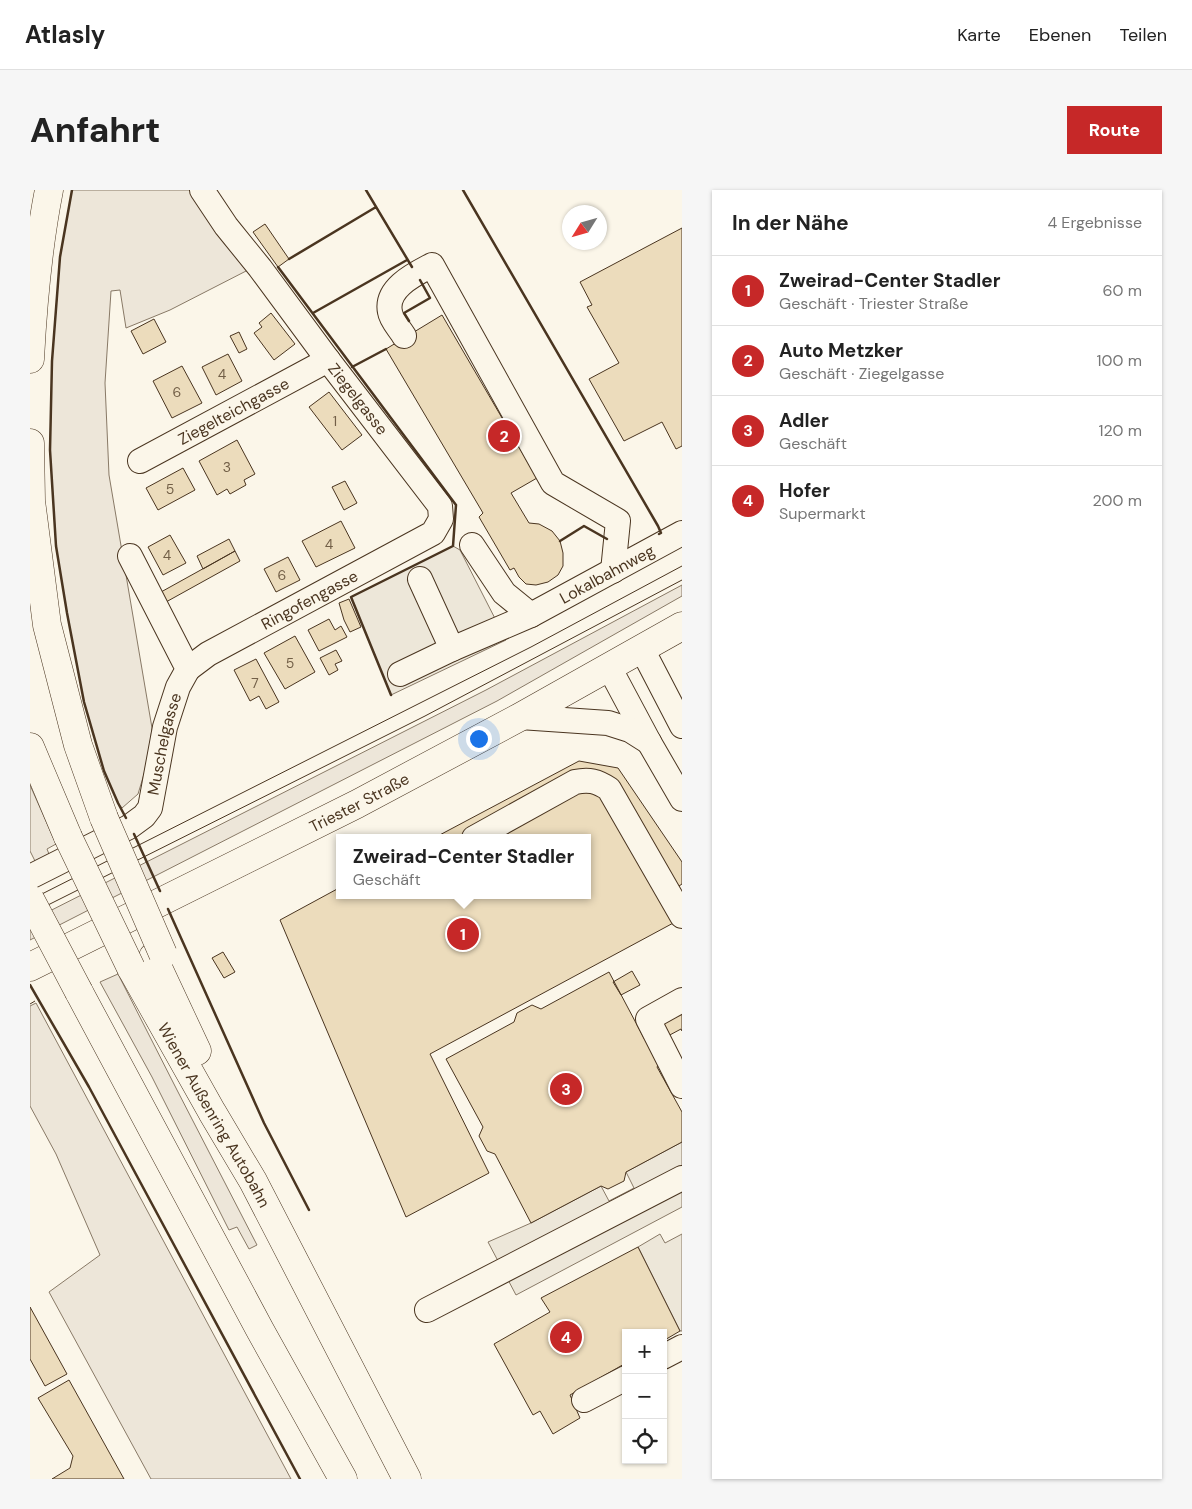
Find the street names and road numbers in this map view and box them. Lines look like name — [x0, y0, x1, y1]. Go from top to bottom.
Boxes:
street label: Ziegelgasse — [323, 359, 393, 439]
street label: Ziegelteichgasse — [174, 372, 293, 449]
street label: Lokalbahnweg — [556, 540, 658, 608]
street label: Ringofengasse — [257, 565, 361, 634]
street label: Muschelgasse — [142, 690, 186, 797]
street label: Triester Straße — [306, 768, 413, 837]
street label: Wiener Außenring Autobahn — [153, 1019, 275, 1211]

